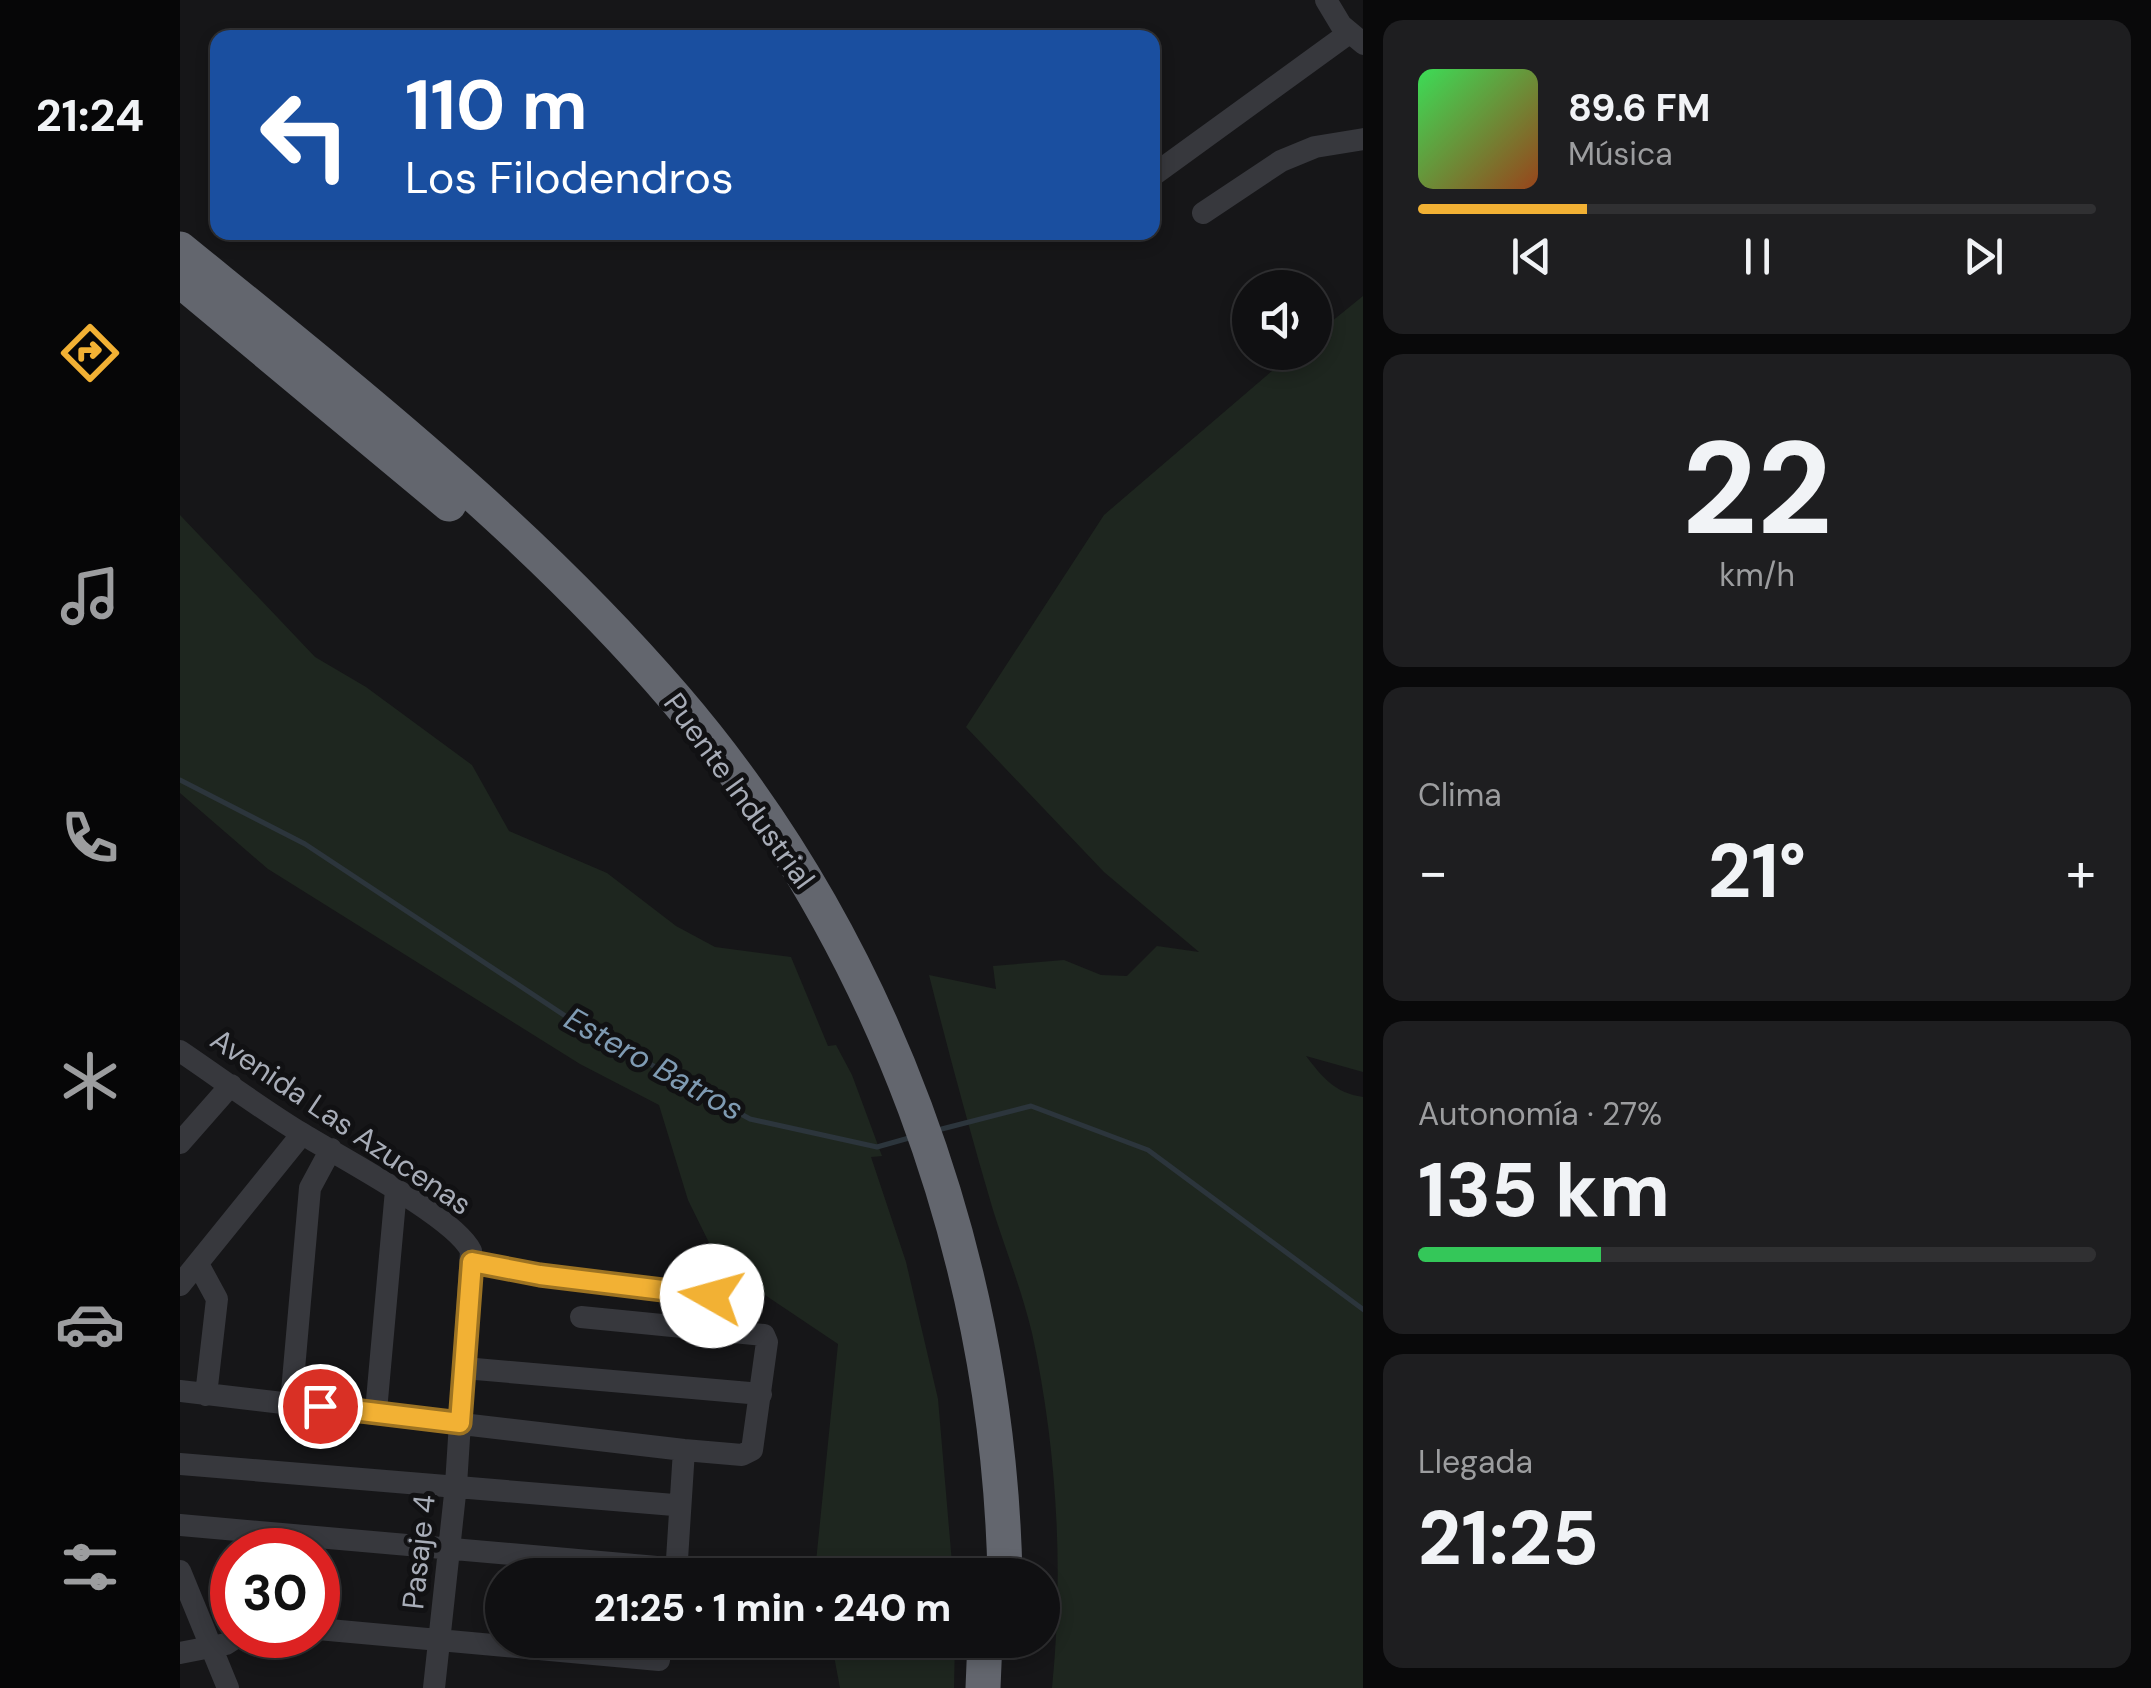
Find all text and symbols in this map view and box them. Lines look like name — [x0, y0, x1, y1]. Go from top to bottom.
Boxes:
text: 110 m — [405, 60, 588, 151]
icon: left — [240, 70, 370, 200]
text: 89.6 FM — [1568, 83, 1710, 133]
text: 21:24 — [36, 86, 144, 145]
text: Música — [1568, 133, 1673, 175]
text: Los Filodendros — [405, 148, 734, 207]
icon: previous — [1504, 229, 1559, 284]
icon: pause — [1730, 229, 1785, 284]
icon: next — [1956, 229, 2011, 284]
map controls — [1232, 270, 1332, 370]
button: sound — [1232, 270, 1332, 370]
icon: directions — [55, 318, 125, 388]
text: 22 — [1682, 404, 1832, 573]
text: km/h — [1719, 554, 1795, 596]
icon: music — [55, 561, 125, 631]
street label: Puente Industrial — [655, 685, 824, 896]
text: Clima — [1418, 774, 1502, 816]
icon: phone — [55, 803, 125, 873]
text: 21° — [1708, 823, 1806, 920]
text: − — [1418, 836, 1448, 908]
text: + — [2066, 836, 2096, 908]
water label: Estero Batros — [557, 998, 751, 1130]
street label: Avenida Las Azucenas — [203, 1020, 479, 1224]
icon: climate — [55, 1046, 125, 1116]
text: Autonomía · 27% — [1418, 1093, 1662, 1135]
text: 135 km — [1418, 1142, 1670, 1239]
position arrow — [660, 1244, 764, 1348]
icon: car — [55, 1289, 125, 1359]
pin — [278, 1364, 363, 1449]
icon: arrive — [293, 1379, 348, 1434]
text: Llegada — [1418, 1441, 1533, 1483]
text: 21:25 — [1418, 1490, 1599, 1587]
street label: Pasaje 4 — [393, 1493, 444, 1611]
speed limit sign: 30 — [210, 1528, 340, 1658]
icon: filters — [55, 1532, 125, 1602]
text: 21:25 · 1 min · 240 m — [594, 1583, 951, 1633]

